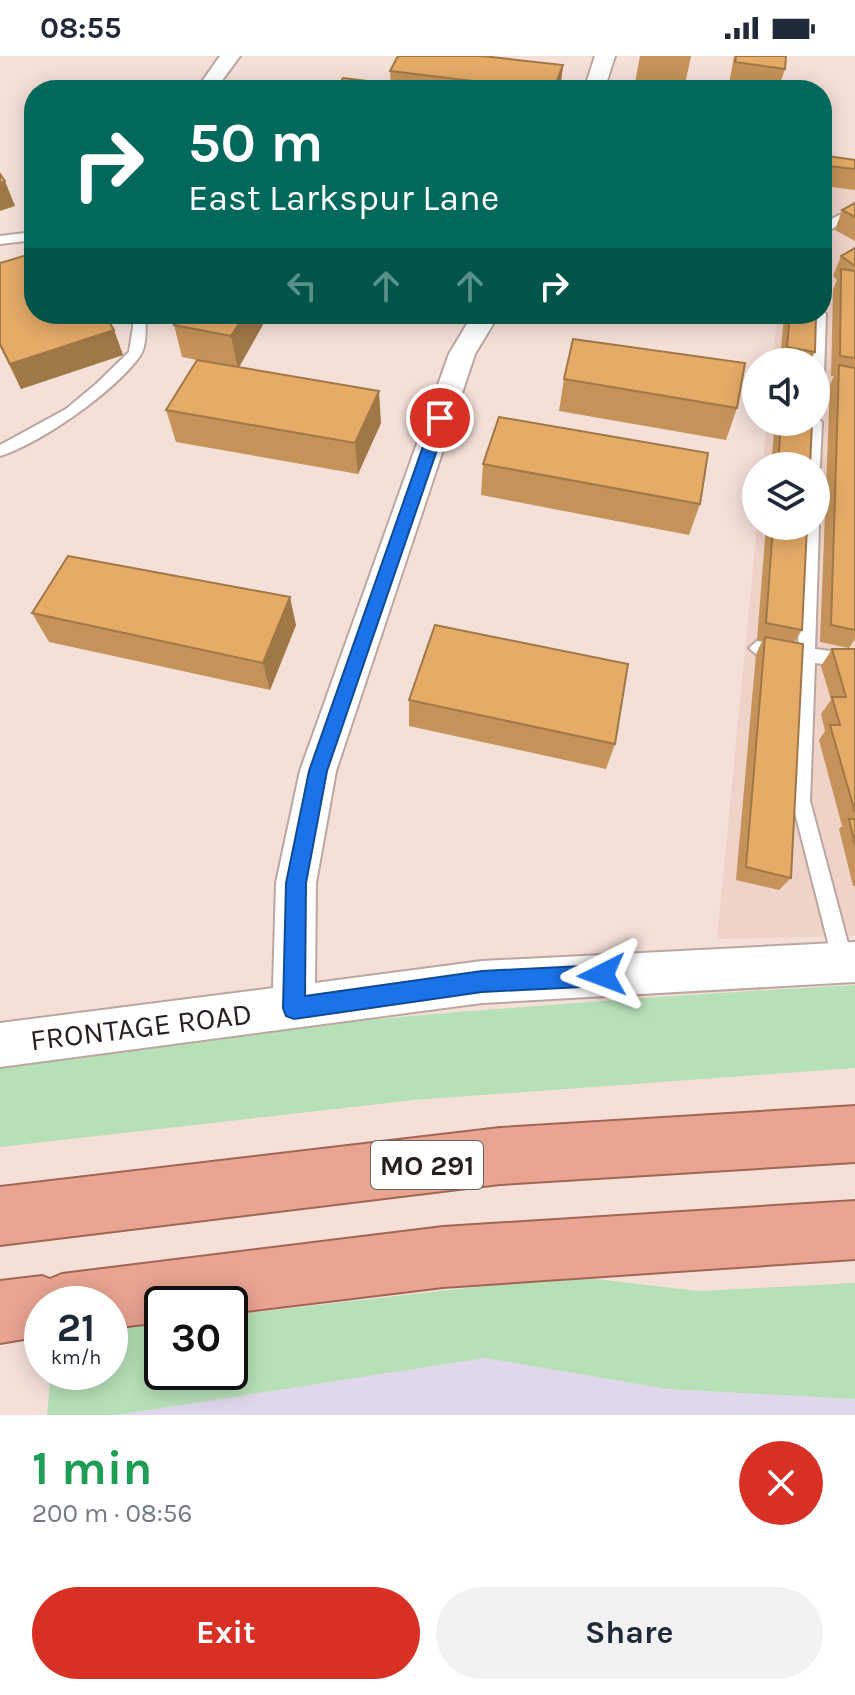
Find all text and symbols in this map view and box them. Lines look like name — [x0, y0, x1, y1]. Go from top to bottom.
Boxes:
text: 08:55 — [40, 10, 121, 46]
text: 50 m — [188, 110, 323, 175]
icon: right — [56, 112, 160, 216]
text: East Larkspur Lane — [188, 177, 499, 219]
icon: left — [280, 264, 324, 308]
icon: ahead — [364, 264, 408, 308]
icon: ahead — [448, 264, 492, 308]
icon: right — [532, 264, 576, 308]
map controls — [742, 348, 830, 540]
button: sound — [742, 348, 830, 436]
pin — [406, 384, 474, 452]
icon: arrive — [418, 396, 462, 440]
button: layers — [742, 452, 830, 540]
position arrow — [560, 933, 644, 1017]
street label: FRONTAGE ROAD — [28, 996, 254, 1058]
road number: MO 291 — [371, 1141, 483, 1189]
speed limit sign: 30 — [144, 1286, 248, 1390]
text: 21 — [57, 1304, 95, 1351]
text: km/h — [51, 1346, 101, 1369]
text: 1 min — [32, 1440, 152, 1496]
button: close — [739, 1441, 823, 1525]
text: 200 m · 08:56 — [32, 1498, 192, 1529]
button: Exit — [32, 1587, 420, 1679]
button: Share — [436, 1587, 823, 1679]

